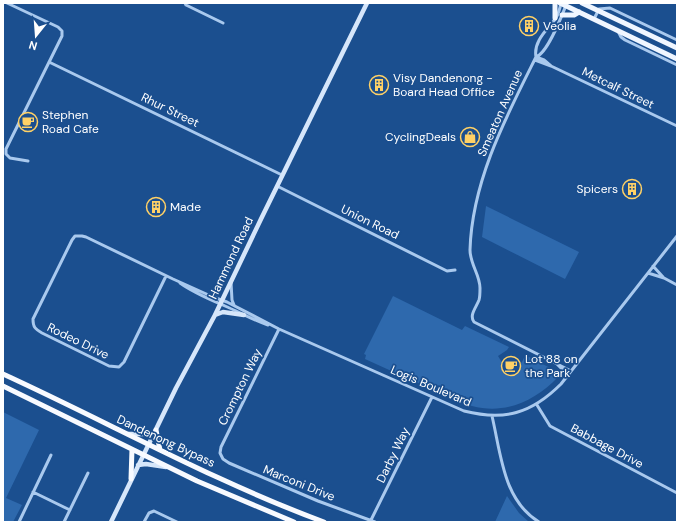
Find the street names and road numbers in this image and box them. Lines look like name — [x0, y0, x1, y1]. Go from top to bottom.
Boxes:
street label: Metcalf Street — [579, 64, 657, 113]
street label: Smeaton Avenue — [474, 67, 526, 159]
street label: Rhur Street — [138, 89, 202, 131]
street label: Union Road — [338, 201, 402, 243]
street label: Hammond Road — [205, 214, 257, 302]
street label: Rodeo Drive — [44, 319, 112, 363]
street label: Crompton Way — [214, 346, 266, 428]
street label: Logis Boulevard — [388, 362, 474, 410]
street label: Dandenong Bypass — [114, 411, 218, 471]
street label: Babbage Drive — [568, 420, 646, 472]
street label: Darby Way — [373, 424, 414, 486]
street label: Marconi Drive — [261, 461, 337, 505]

